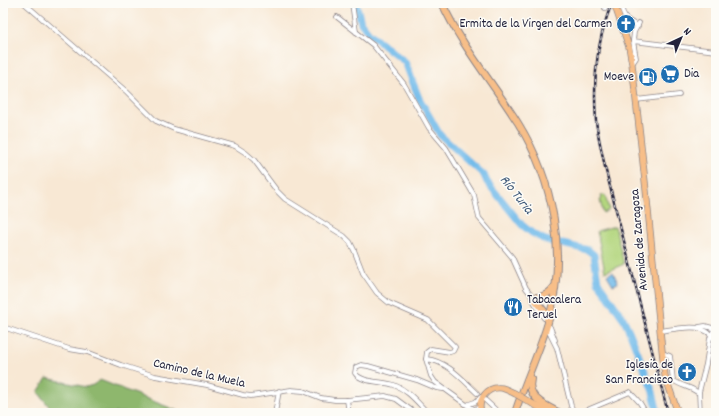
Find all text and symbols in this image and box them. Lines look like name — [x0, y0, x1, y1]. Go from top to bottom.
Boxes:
church icon: Ermita de la Virgen del Carmen — [615, 13, 637, 35]
place label: Ermita de la Virgen del Carmen — [459, 15, 612, 34]
north arrow — [661, 18, 701, 58]
text: N — [679, 25, 694, 40]
supermarket icon: Dia — [659, 63, 681, 85]
place label: Dia — [684, 65, 700, 84]
fuel station icon: Moeve — [637, 66, 659, 88]
place label: Moeve — [604, 68, 634, 87]
water label: Río Turia — [494, 171, 539, 220]
street label: Avenida de Zaragoza — [626, 188, 654, 292]
place label: Tabacalera Teruel — [527, 291, 582, 325]
restaurant icon: Tabacalera Teruel — [502, 296, 524, 318]
street label: Camino de la Muela — [151, 354, 248, 394]
place label: Iglesia de San Francisco — [605, 356, 673, 390]
church icon: Iglesia de San Francisco — [676, 361, 698, 383]

